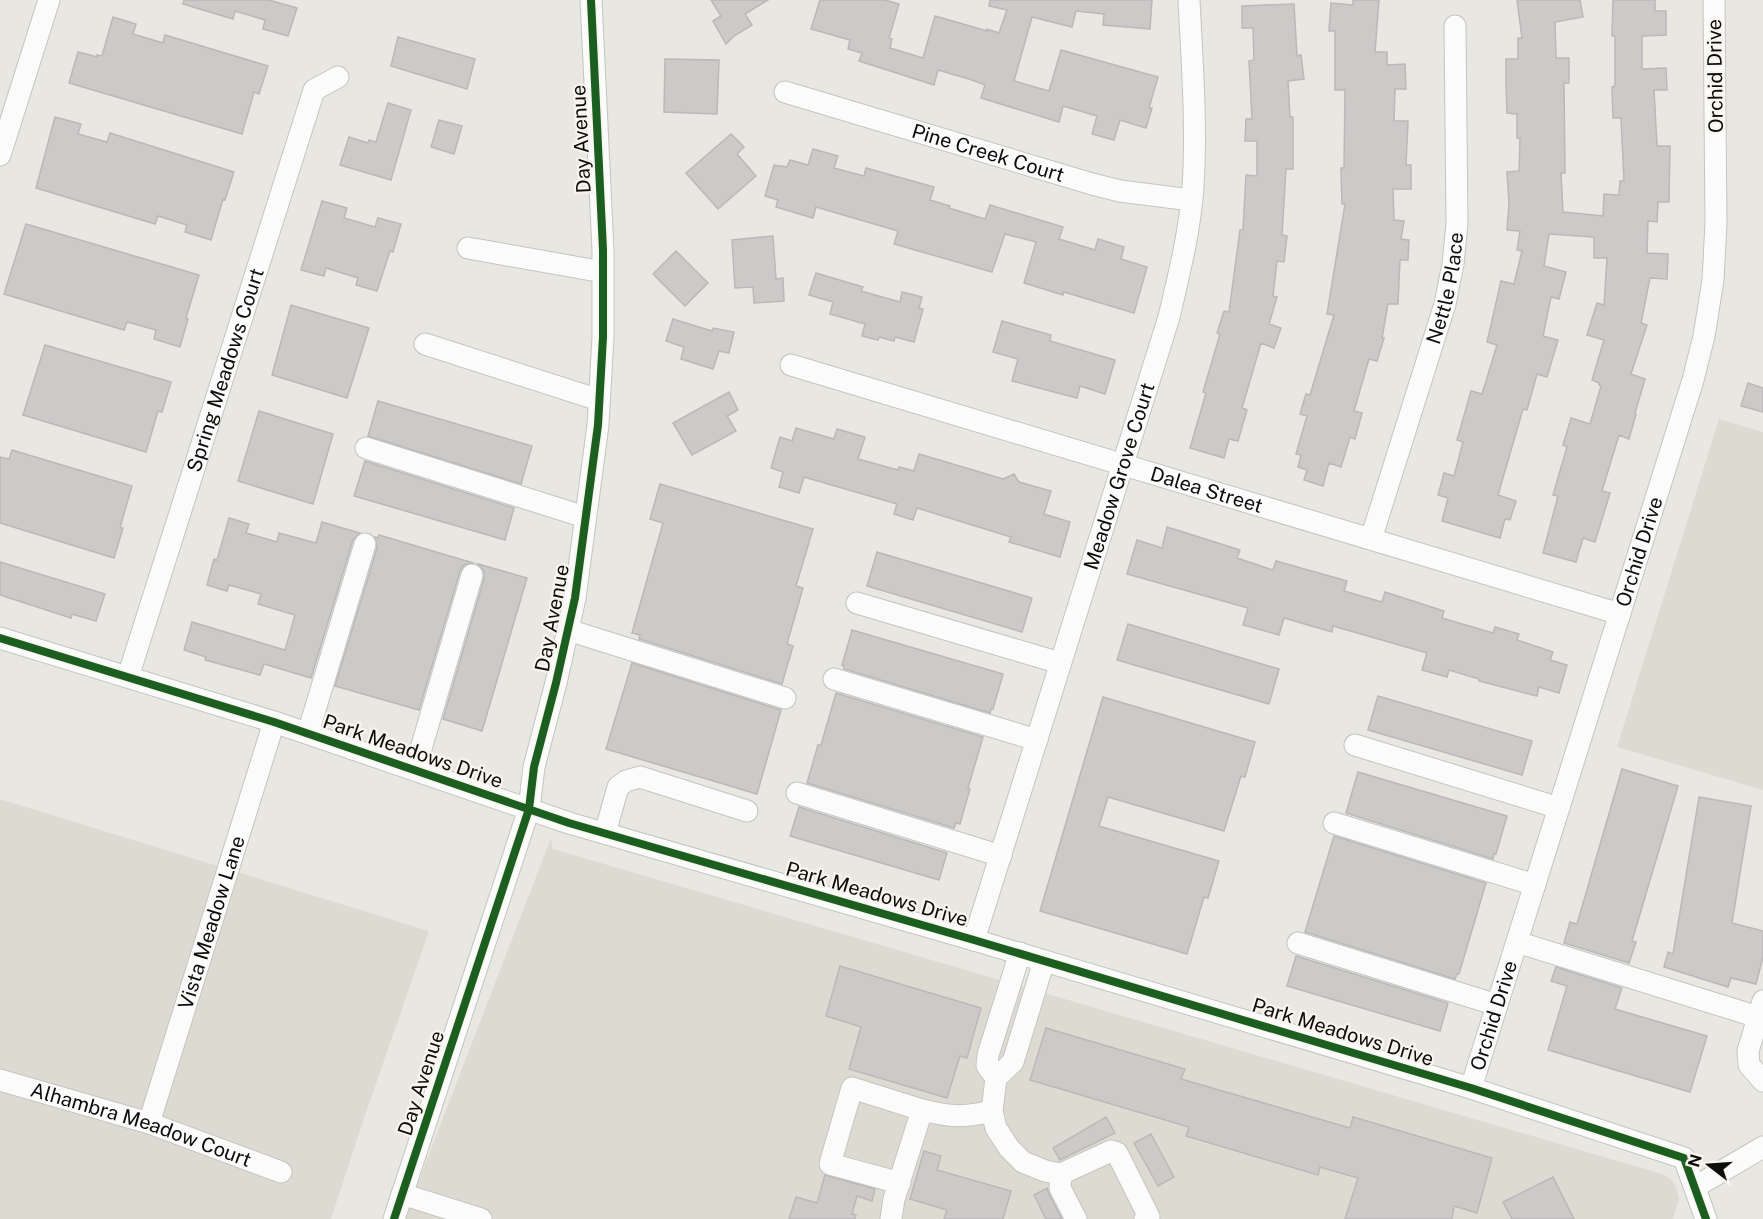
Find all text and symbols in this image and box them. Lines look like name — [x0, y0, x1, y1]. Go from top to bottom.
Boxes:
street label: Orchid Drive — [1702, 19, 1728, 133]
street label: Day Avenue — [566, 84, 596, 194]
street label: Pine Creek Court — [909, 119, 1067, 187]
street label: Nettle Place — [1421, 231, 1468, 347]
street label: Spring Meadows Court — [182, 265, 269, 475]
street label: Meadow Grove Court — [1079, 380, 1160, 573]
street label: Dalea Street — [1148, 462, 1266, 518]
street label: Orchid Drive — [1611, 494, 1668, 610]
street label: Day Avenue — [530, 562, 574, 674]
street label: Park Meadows Drive — [320, 709, 506, 793]
street label: Vista Meadow Lane — [173, 833, 250, 1012]
street label: Park Meadows Drive — [783, 856, 971, 932]
street label: Orchid Drive — [1465, 957, 1522, 1074]
street label: Park Meadows Drive — [1249, 993, 1437, 1071]
street label: Day Avenue — [393, 1028, 449, 1138]
street label: Alhambra Meadow Court — [28, 1078, 255, 1172]
north arrow — [1679, 1135, 1739, 1195]
text: N — [1684, 1152, 1706, 1170]

